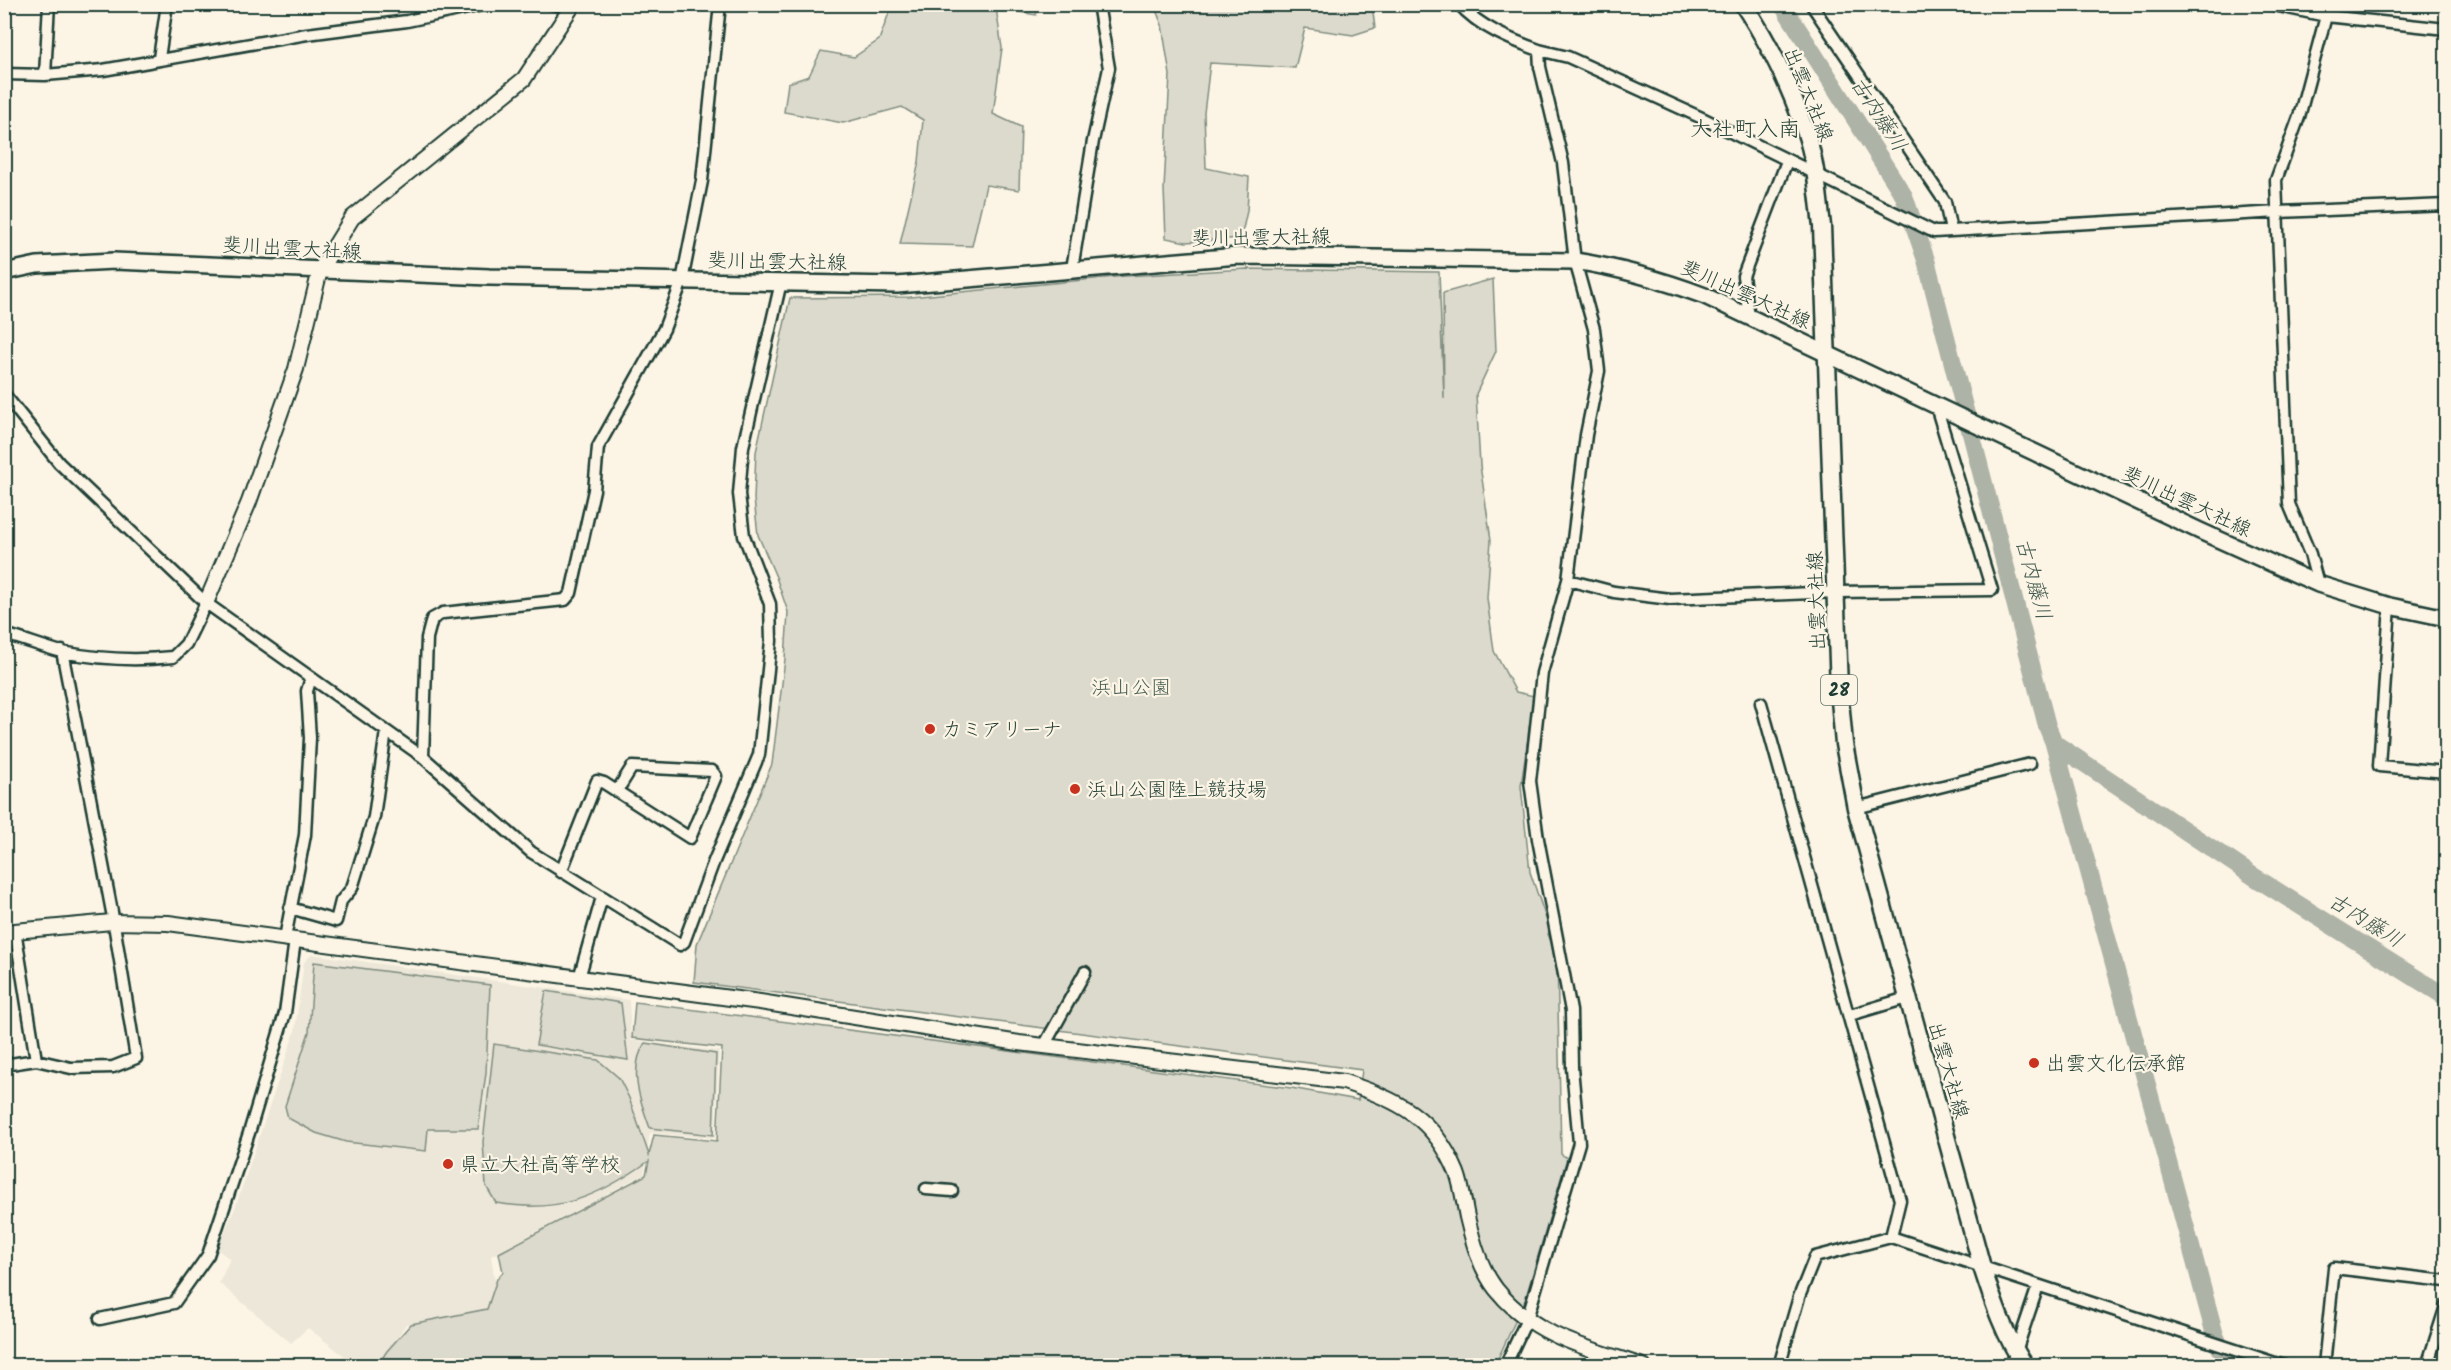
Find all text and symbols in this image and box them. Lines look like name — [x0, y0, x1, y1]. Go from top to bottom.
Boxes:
street label: 出雲大社線 — [1774, 42, 1841, 147]
water label: 古内藤川 — [1841, 71, 1914, 159]
district label: 大社町入南 — [1690, 113, 1800, 148]
street label: 斐川出雲大社線 — [1191, 222, 1331, 256]
street label: 斐川出雲大社線 — [221, 230, 363, 270]
street label: 斐川出雲大社線 — [707, 246, 847, 280]
street label: 斐川出雲大社線 — [1675, 253, 1816, 339]
street label: 斐川出雲大社線 — [2116, 459, 2256, 547]
water label: 古内藤川 — [2006, 535, 2059, 624]
street label: 出雲大社線 — [1800, 550, 1836, 651]
park label: 浜山公園 — [1091, 673, 1171, 705]
road number: 28 — [1821, 675, 1857, 705]
place label: カミアリーナ — [942, 715, 1062, 747]
marker: カミアリーナ — [923, 722, 937, 736]
place label: 浜山公園陸上競技場 — [1087, 775, 1267, 807]
marker: 浜山公園陸上競技場 — [1068, 782, 1082, 796]
water label: 古内藤川 — [2321, 885, 2410, 958]
street label: 出雲大社線 — [1918, 1018, 1976, 1123]
place label: 出雲文化伝承館 — [2046, 1049, 2186, 1081]
marker: 出雲文化伝承館 — [2027, 1056, 2041, 1070]
place label: 県立大社高等学校 — [460, 1150, 620, 1182]
marker: 県立大社高等学校 — [441, 1157, 455, 1171]

